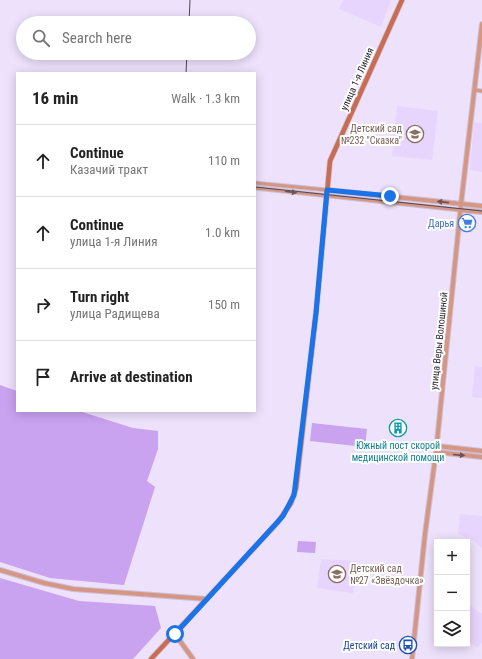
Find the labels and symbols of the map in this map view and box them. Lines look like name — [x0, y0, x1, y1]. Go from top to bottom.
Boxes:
street label: улица 1-я Линия — [338, 46, 376, 112]
place label: Детский сад №232 "Сказка" — [341, 123, 403, 146]
school or university icon: Детский сад №232 "Сказка" — [405, 124, 425, 144]
route end — [381, 187, 399, 205]
one-way arrow — [285, 189, 297, 195]
one-way arrow — [437, 198, 449, 205]
supermarket icon: Дарья — [457, 213, 477, 233]
place label: Дарья — [428, 218, 454, 229]
street label: улица Веры Волошиной — [428, 291, 450, 391]
building icon: Южный пост скорой медицинской помощи — [388, 418, 408, 438]
place label: Южный пост скорой медицинской помощи — [352, 440, 444, 463]
one-way arrow — [453, 451, 465, 458]
place label: Детский сад №27 «Звёздочка» — [350, 563, 424, 586]
school or university icon: Детский сад №27 «Звёздочка» — [327, 564, 347, 584]
route start — [166, 625, 184, 643]
bus stop icon: Детский сад — [398, 635, 418, 655]
place label: Детский сад — [343, 640, 396, 651]

